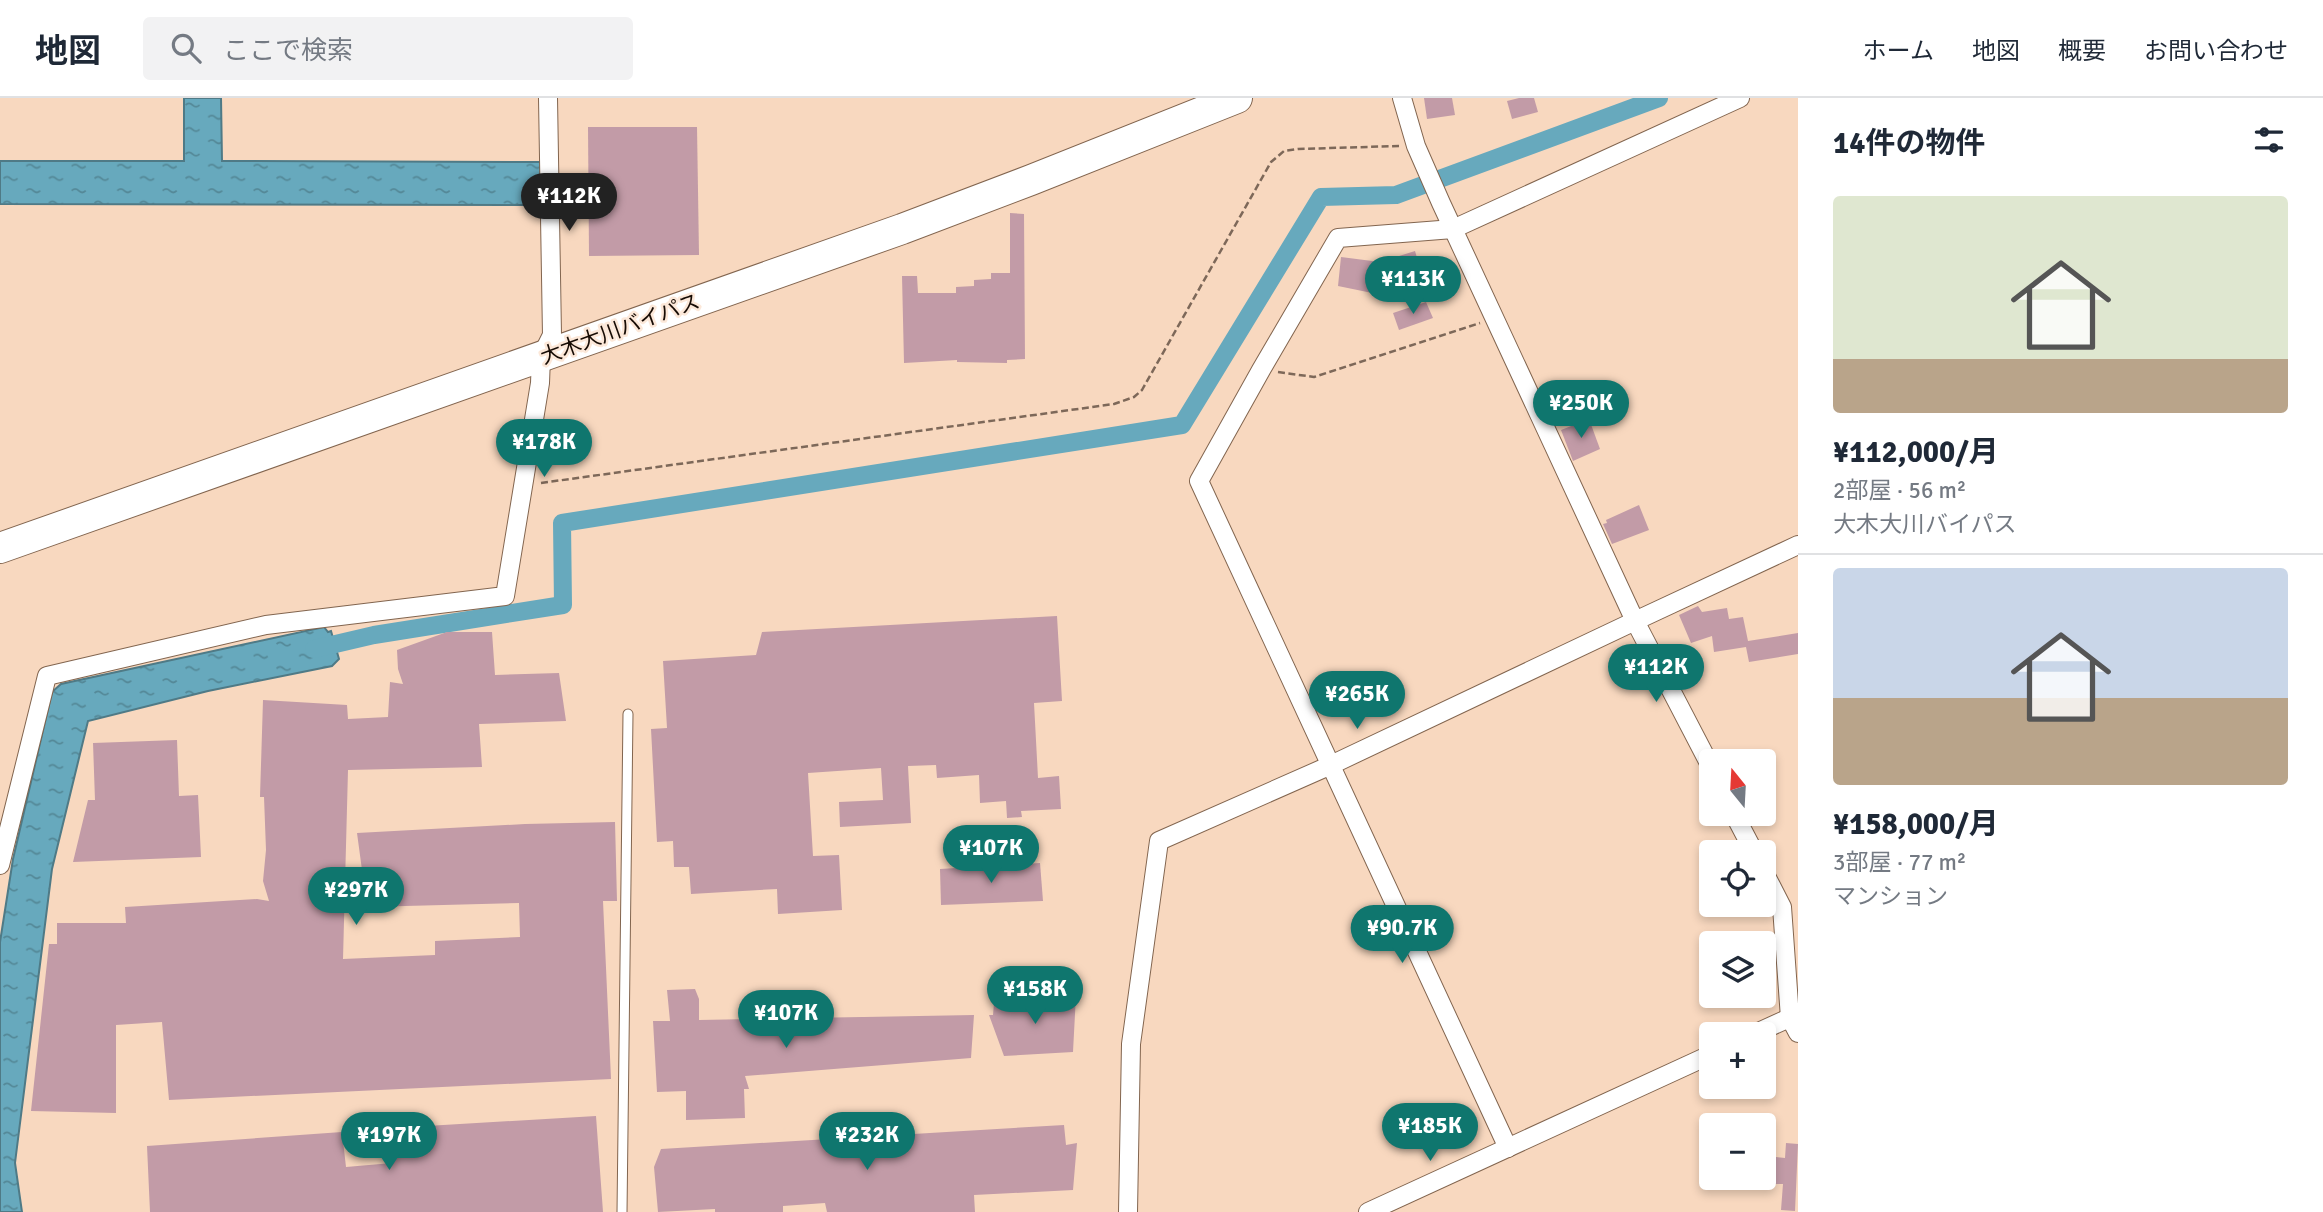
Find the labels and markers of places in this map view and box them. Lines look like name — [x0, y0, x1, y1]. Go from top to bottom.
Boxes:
pin: ¥112K — [520, 174, 618, 233]
pin: ¥113K — [1364, 256, 1462, 316]
pin: ¥250K — [1532, 380, 1630, 440]
pin: ¥178K — [495, 420, 593, 479]
pin: ¥112K — [1607, 644, 1705, 704]
pin: ¥265K — [1308, 672, 1406, 731]
pin: ¥107K — [942, 826, 1040, 885]
pin: ¥297K — [307, 868, 405, 927]
pin: ¥90.7K — [1345, 906, 1459, 965]
pin: ¥158K — [986, 967, 1084, 1026]
pin: ¥107K — [737, 990, 835, 1050]
pin: ¥185K — [1381, 1104, 1479, 1163]
pin: ¥197K — [340, 1112, 438, 1172]
pin: ¥232K — [818, 1112, 916, 1172]

